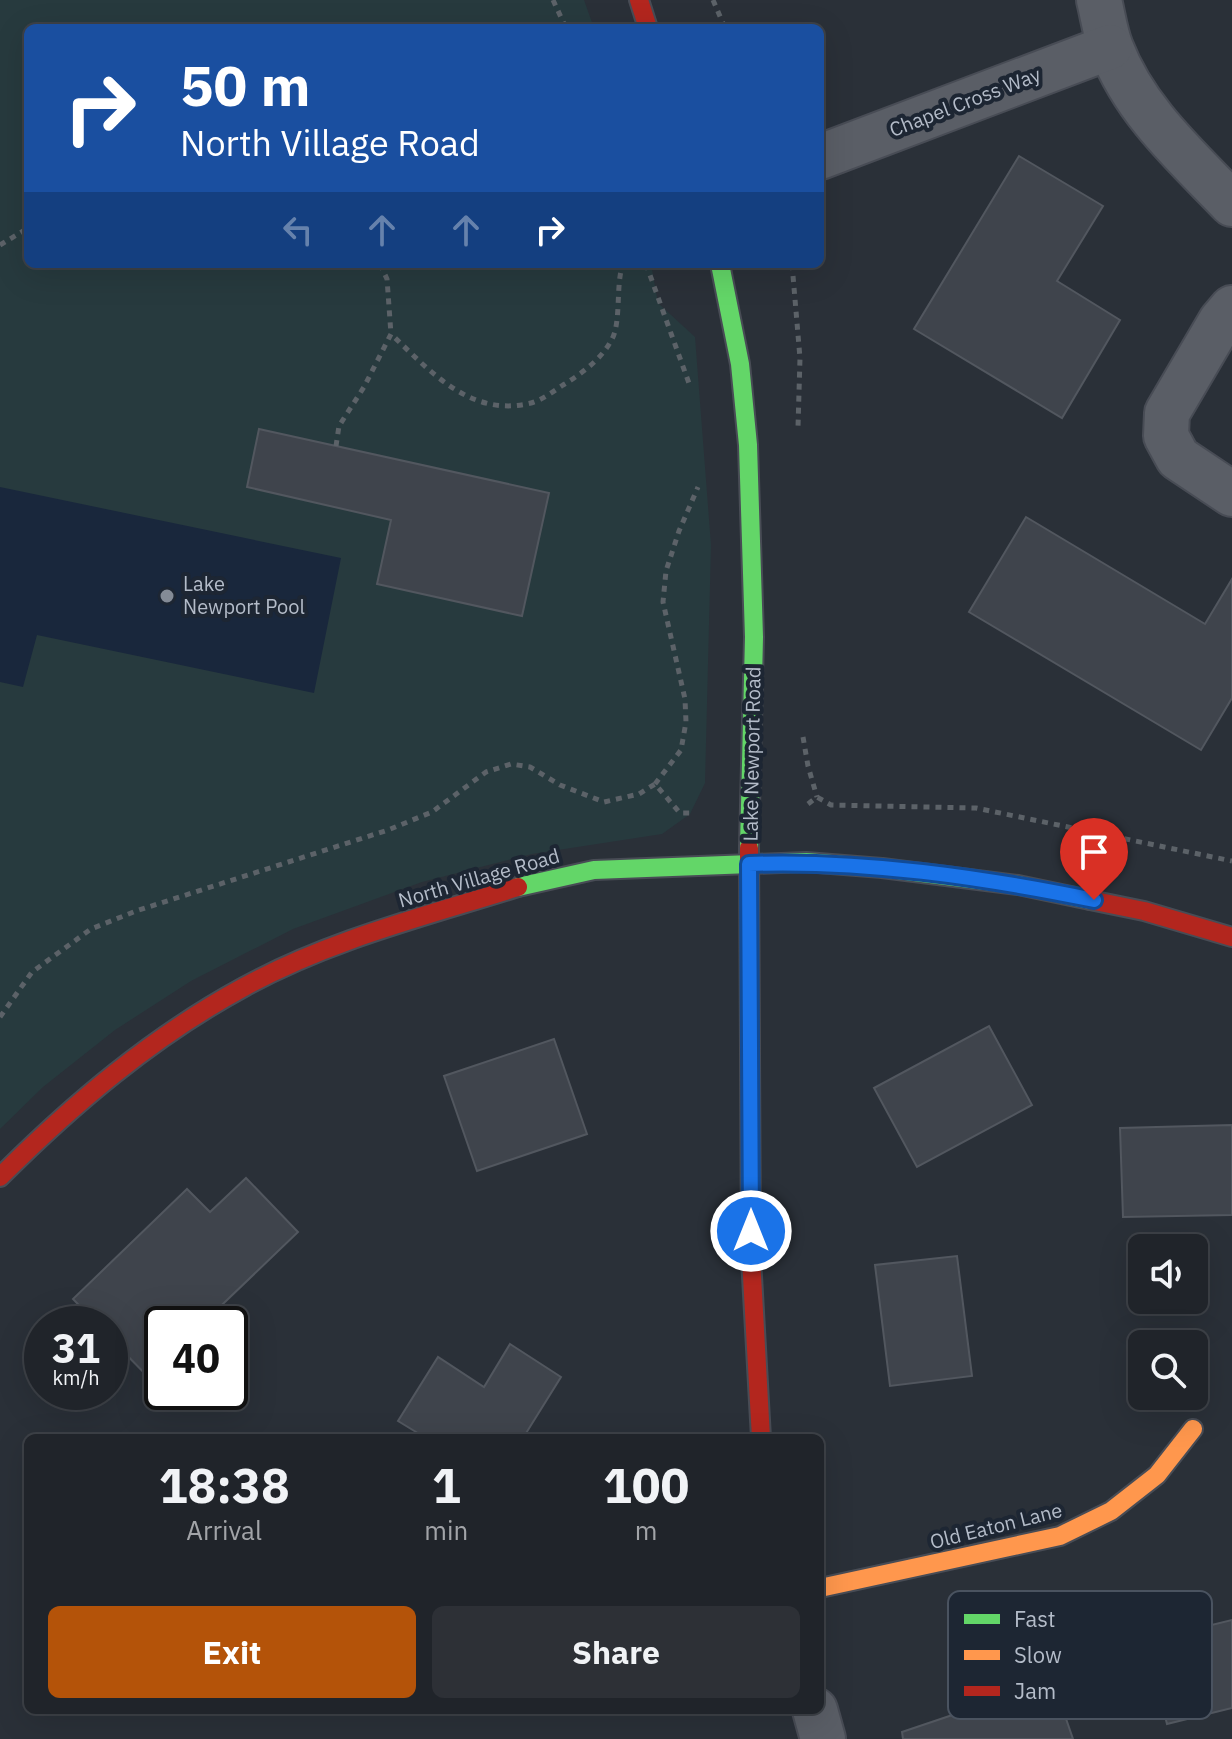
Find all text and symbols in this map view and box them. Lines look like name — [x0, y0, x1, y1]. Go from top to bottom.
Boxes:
text: 50 m — [180, 49, 310, 121]
icon: right — [48, 56, 152, 160]
street label: Chapel Cross Way — [885, 60, 1045, 143]
text: North Village Road — [180, 119, 480, 166]
icon: left — [276, 208, 320, 252]
icon: ahead — [360, 208, 404, 252]
icon: ahead — [444, 208, 488, 252]
icon: right — [528, 208, 572, 252]
place label: Lake Newport Pool — [183, 570, 305, 620]
marker: Lake Newport Pool — [158, 587, 176, 605]
street label: Lake Newport Road — [736, 666, 767, 842]
pin — [1060, 818, 1128, 900]
icon: arrive — [1072, 830, 1116, 874]
street label: North Village Road — [395, 842, 563, 913]
position arrow — [709, 1189, 793, 1273]
map controls — [1128, 1234, 1208, 1410]
button: sound — [1128, 1234, 1208, 1314]
speed limit sign: 40 — [144, 1306, 248, 1410]
text: 31 — [52, 1322, 100, 1374]
button: search — [1128, 1330, 1208, 1410]
text: km/h — [52, 1364, 100, 1391]
text: 18:38 — [159, 1454, 290, 1516]
text: 1 — [432, 1454, 461, 1516]
text: 100 — [603, 1454, 689, 1516]
street label: Old Eaton Lane — [927, 1496, 1065, 1555]
text: Arrival — [186, 1513, 262, 1547]
text: min — [424, 1513, 468, 1547]
text: m — [635, 1513, 657, 1547]
legend — [948, 1591, 1212, 1719]
text: Fast — [1014, 1604, 1055, 1633]
button: Exit — [48, 1606, 416, 1698]
button: Share — [432, 1606, 800, 1698]
text: Slow — [1014, 1640, 1062, 1669]
text: Jam — [1014, 1676, 1056, 1705]

